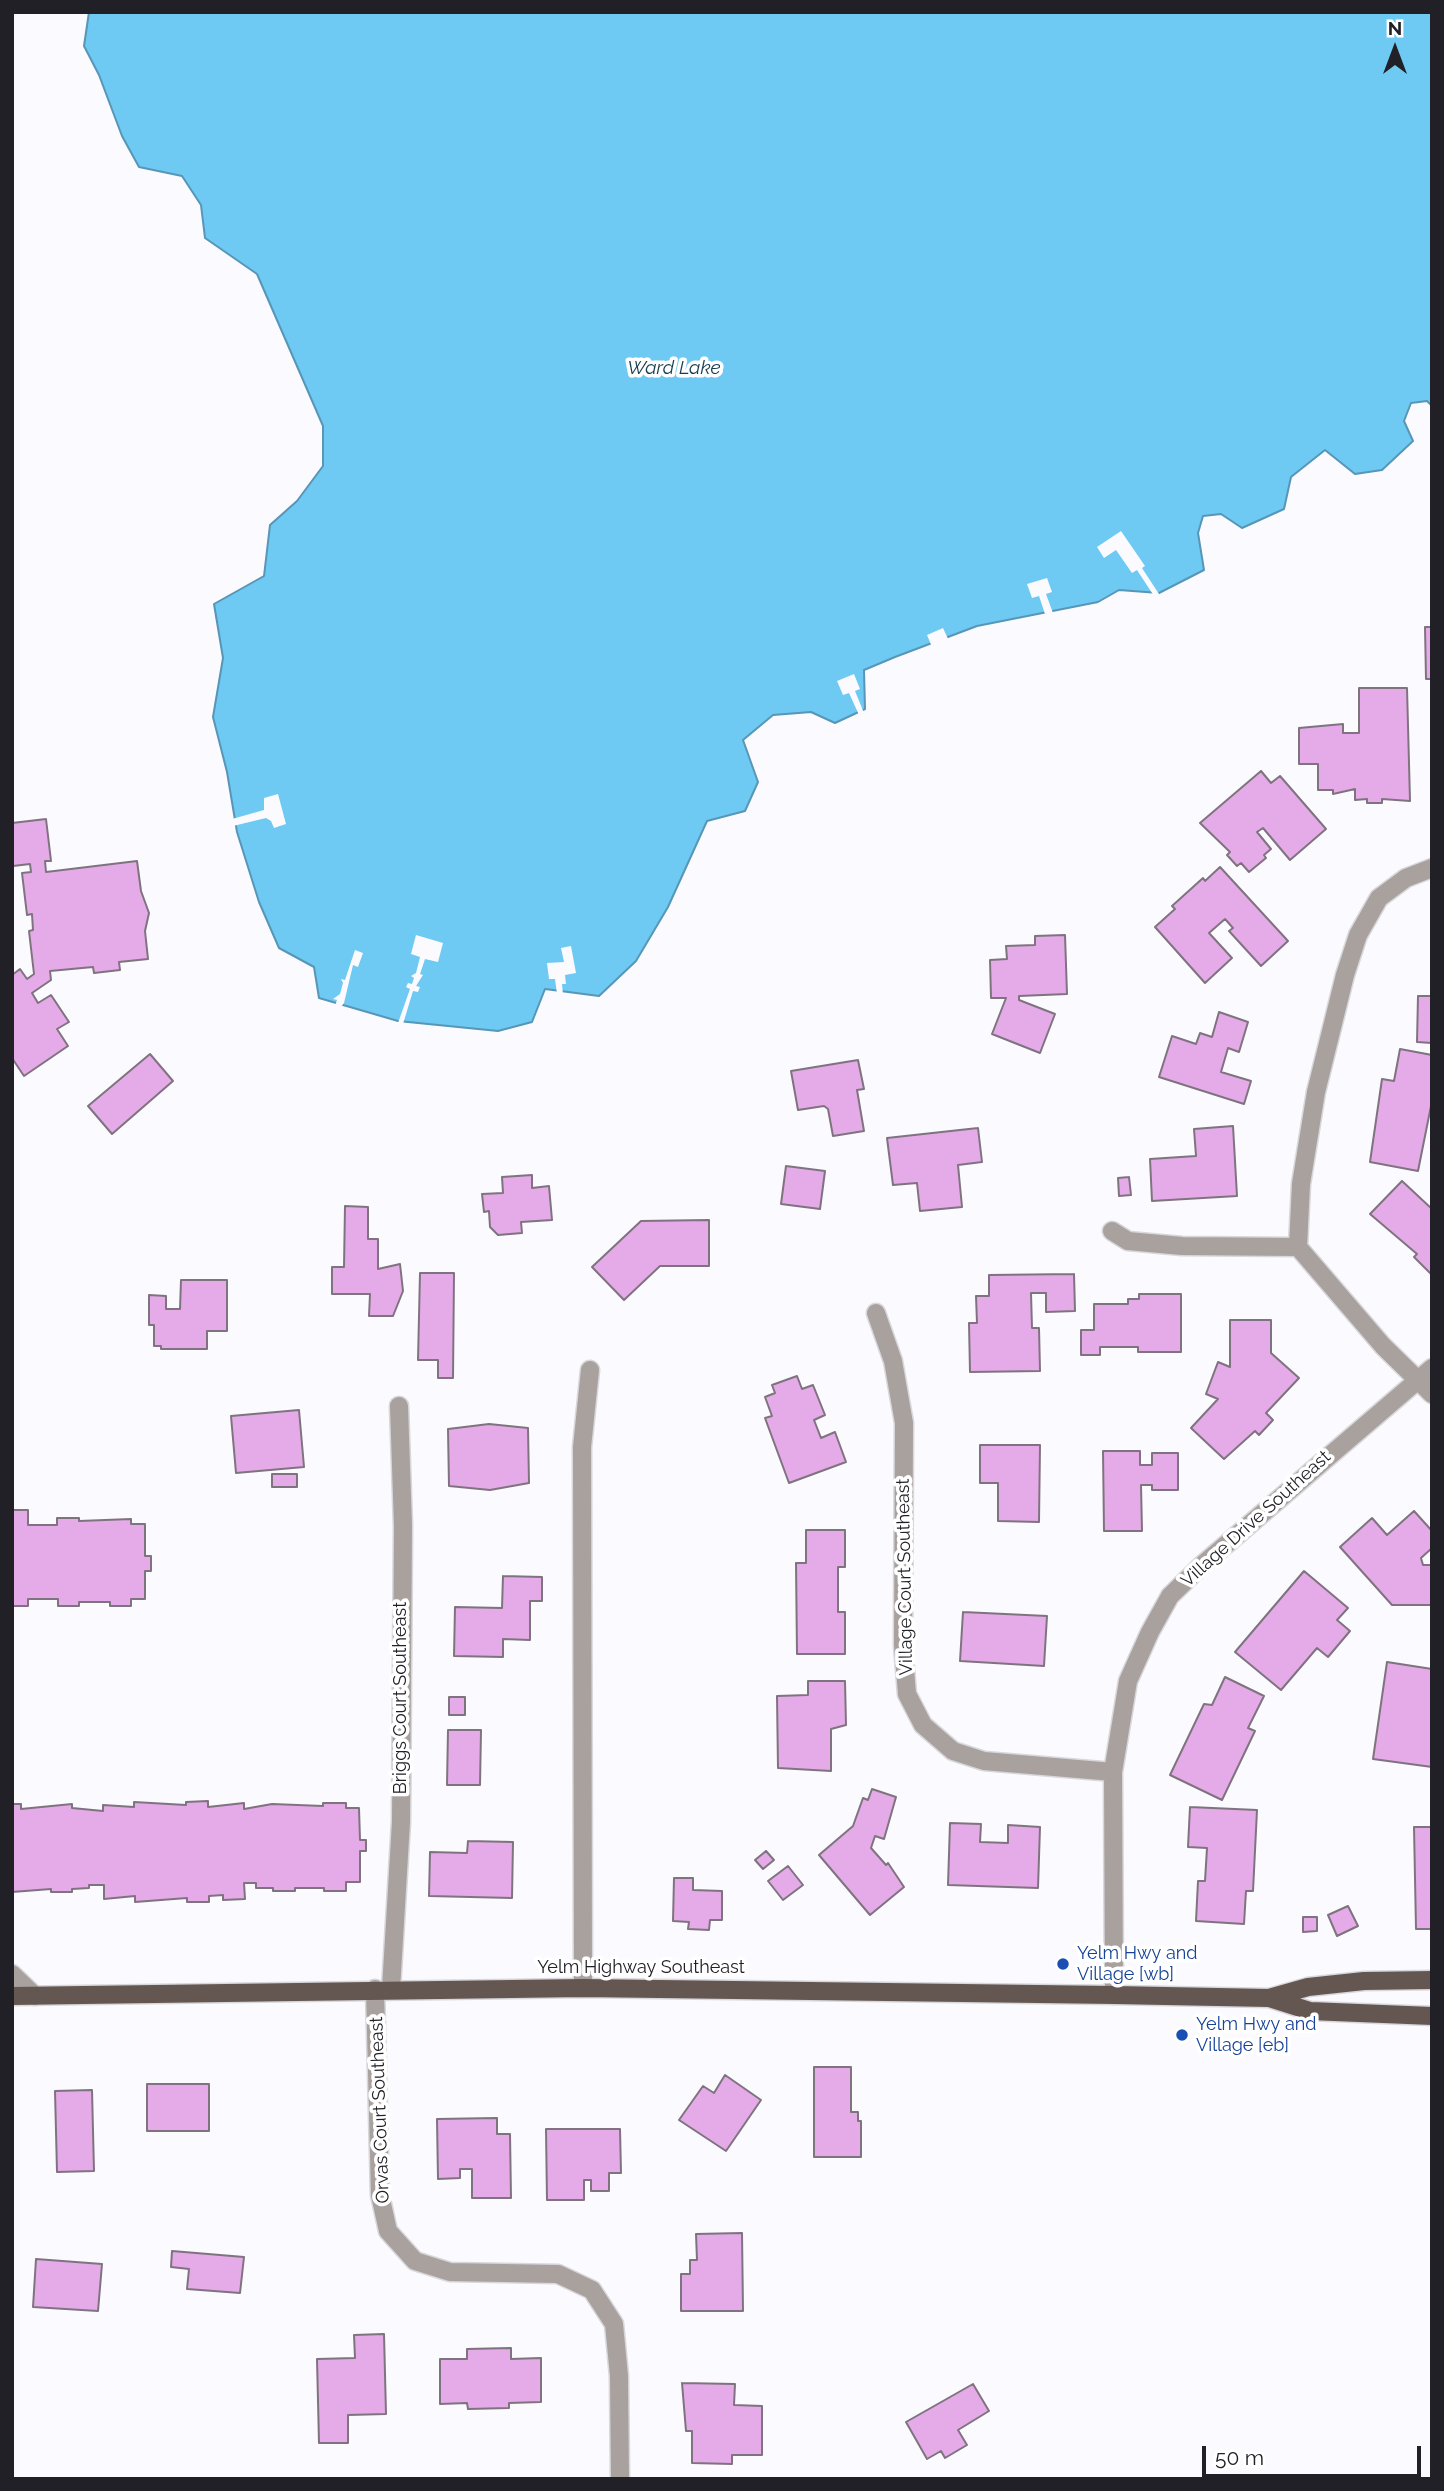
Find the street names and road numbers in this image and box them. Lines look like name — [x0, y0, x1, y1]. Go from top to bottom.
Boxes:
street label: Village Drive Southeast — [1177, 1446, 1335, 1592]
street label: Village Court Southeast — [892, 1478, 918, 1676]
street label: Briggs Court Southeast — [390, 1602, 412, 1794]
street label: Yelm Highway Southeast — [537, 1957, 745, 1979]
street label: Orvas Court Southeast — [366, 2016, 394, 2204]

